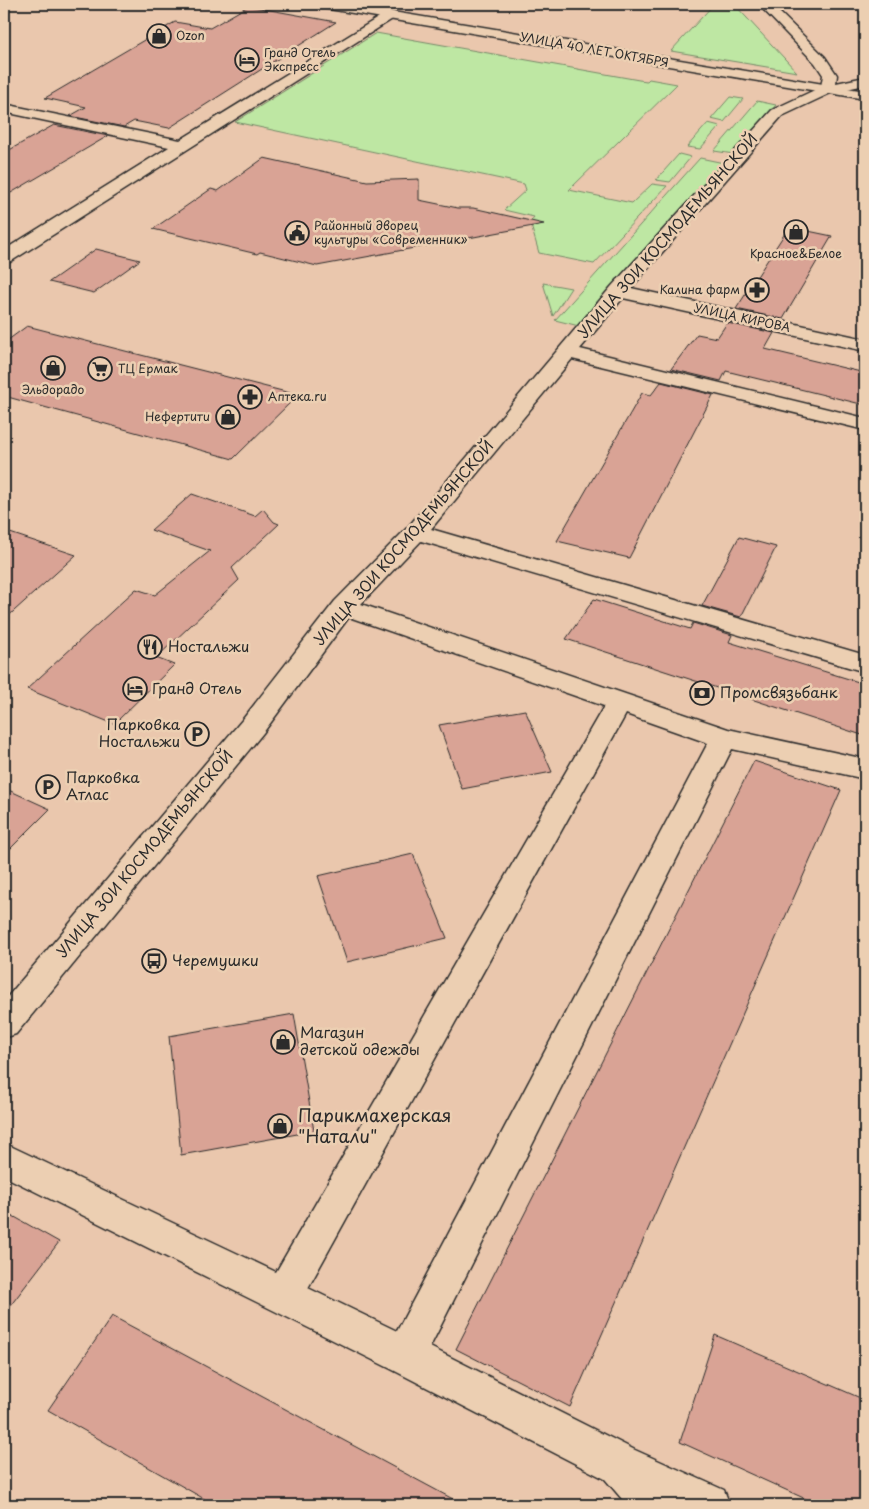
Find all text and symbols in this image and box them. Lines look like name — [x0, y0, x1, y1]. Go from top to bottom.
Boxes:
shop icon: Ozon — [146, 23, 172, 49]
place label: Ozon — [176, 26, 205, 44]
street label: УЛИЦА 40 ЛЕТ ОКТЯБРЯ — [518, 27, 670, 71]
place label: Гранд Отель Экспресс — [264, 43, 336, 75]
hotel icon: Гранд Отель Экспресс — [234, 47, 260, 73]
street label: УЛИЦА ЗОИ КОСМОДЕМЬЯНСКОЙ — [571, 128, 762, 342]
place label: Районный дворец культуры «Современник» — [314, 216, 468, 248]
shop icon: Красное&Белое — [783, 219, 809, 245]
public building icon: Районный дворец культуры «Современник» — [284, 220, 310, 246]
place label: Красное&Белое — [750, 244, 842, 262]
pharmacy icon: Калина фарм — [744, 277, 770, 303]
place label: Калина фарм — [659, 280, 740, 298]
street label: УЛИЦА КИРОВА — [692, 298, 792, 336]
shop icon: Эльдорадо — [40, 355, 66, 381]
supermarket icon: ТЦ Ермак — [87, 356, 113, 382]
place label: ТЦ Ермак — [118, 359, 179, 377]
place label: Эльдорадо — [22, 380, 85, 398]
pharmacy icon: Аптека.ru — [237, 384, 263, 410]
place label: Аптека.ru — [268, 387, 327, 405]
shop icon: Нефертити — [215, 404, 241, 430]
place label: Нефертити — [145, 407, 210, 425]
street label: УЛИЦА ЗОИ КОСМОДЕМЬЯНСКОЙ — [307, 435, 498, 649]
restaurant icon: Ностальжи — [137, 634, 163, 660]
place label: Ностальжи — [168, 634, 249, 657]
hotel icon: Гранд Отель — [122, 676, 148, 702]
place label: Гранд Отель — [152, 676, 242, 699]
bank icon: Промсвязьбанк — [689, 680, 715, 706]
place label: Промсвязьбанк — [720, 680, 838, 703]
place label: Парковка Ностальжи — [99, 712, 181, 752]
parking icon: Парковка Ностальжи — [184, 721, 210, 747]
street label: УЛИЦА ЗОИ КОСМОДЕМЬЯНСКОЙ — [50, 744, 238, 962]
place label: Парковка Атлас — [66, 765, 140, 805]
parking icon: Парковка Атлас — [35, 774, 61, 800]
bus stop icon: Черемушки — [141, 948, 167, 974]
place label: Черемушки — [172, 948, 259, 971]
place label: Магазин детской одежды — [300, 1020, 420, 1060]
shop icon: Магазин детской одежды — [270, 1029, 296, 1055]
place label: Парикмахерская "Натали" — [298, 1101, 452, 1149]
shop icon: Парикмахерская "Натали" — [267, 1113, 293, 1139]

